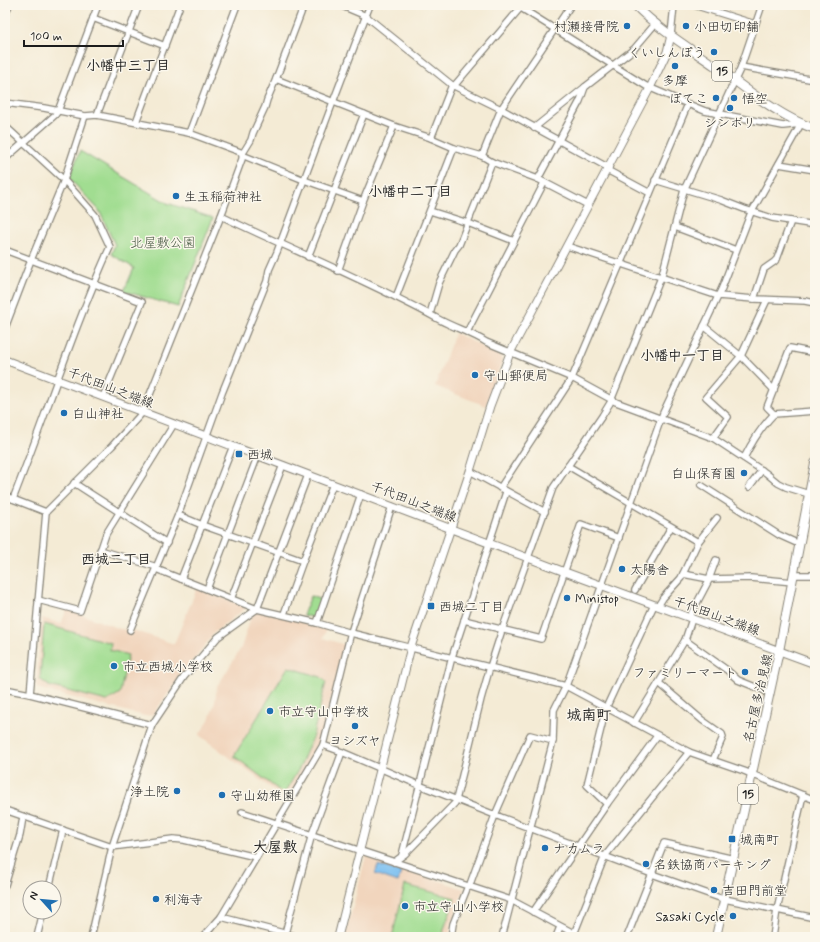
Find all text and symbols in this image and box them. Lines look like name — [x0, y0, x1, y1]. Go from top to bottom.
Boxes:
place label: 村瀬接骨院 — [554, 19, 619, 36]
place label: 小田切印舗 — [694, 19, 759, 36]
marker: 村瀬接骨院 — [622, 21, 632, 31]
marker: 小田切印舗 — [681, 21, 691, 31]
scale bar — [24, 22, 123, 48]
text: 100 m — [30, 29, 62, 45]
place label: くいしんぼう — [628, 45, 706, 62]
marker: くいしんぼう — [709, 47, 719, 57]
district label: 小幡中三丁目 — [86, 57, 170, 75]
marker: 多摩 — [670, 61, 680, 71]
road number: 15 — [712, 61, 732, 81]
place label: 多摩 — [662, 73, 688, 90]
place label: ぼてこ — [669, 91, 708, 108]
place label: 悟空 — [742, 91, 768, 108]
marker: ぼてこ — [711, 93, 721, 103]
marker: 悟空 — [729, 93, 739, 103]
marker: シンボリ — [725, 103, 735, 113]
place label: シンボリ — [704, 115, 756, 132]
district label: 小幡中二丁目 — [368, 183, 452, 201]
place label: 生玉稲荷神社 — [184, 189, 262, 206]
marker: 生玉稲荷神社 — [171, 191, 181, 201]
park label: 北屋敷公園 — [130, 235, 196, 252]
district label: 小幡中一丁目 — [640, 347, 724, 365]
street label: 千代田山之端線 — [65, 364, 157, 413]
place label: 守山郵便局 — [483, 368, 548, 385]
marker: 守山郵便局 — [470, 370, 480, 380]
place label: 白山神社 — [72, 406, 124, 423]
marker: 白山神社 — [59, 408, 69, 418]
place label: 西城 — [247, 447, 273, 464]
marker: 西城 — [234, 449, 244, 459]
place label: 白山保育園 — [671, 466, 736, 483]
marker: 白山保育園 — [739, 468, 749, 478]
street label: 千代田山之端線 — [368, 478, 460, 527]
district label: 西城二丁目 — [81, 551, 151, 569]
place label: 太陽舎 — [630, 562, 669, 579]
marker: 太陽舎 — [617, 564, 627, 574]
place label: Ministop — [575, 591, 619, 608]
marker: Ministop — [562, 593, 572, 603]
street label: 千代田山之端線 — [671, 593, 763, 640]
place label: 西城二丁目 — [439, 599, 504, 616]
marker: 西城二丁目 — [426, 601, 436, 611]
street label: 名古屋多治見線 — [740, 651, 777, 745]
place label: 市立西城小学校 — [122, 659, 213, 676]
marker: 市立西城小学校 — [109, 661, 119, 671]
place label: ファミリーマート — [633, 665, 737, 682]
marker: ファミリーマート — [740, 667, 750, 677]
place label: 市立守山中学校 — [278, 704, 369, 721]
marker: 市立守山中学校 — [265, 706, 275, 716]
district label: 城南町 — [566, 706, 612, 726]
marker: ヨシズヤ — [350, 721, 360, 731]
place label: ヨシズヤ — [329, 733, 381, 750]
place label: 浄土院 — [130, 784, 169, 801]
road number: 15 — [738, 784, 758, 804]
marker: 浄土院 — [172, 786, 182, 796]
place label: 守山幼稚園 — [230, 788, 295, 805]
marker: 守山幼稚園 — [217, 790, 227, 800]
place label: 城南町 — [740, 832, 779, 849]
marker: 城南町 — [727, 834, 737, 844]
district label: 大屋敷 — [252, 838, 298, 858]
place label: ナカムラ — [553, 841, 604, 858]
marker: ナカムラ — [540, 843, 550, 853]
place label: 名鉄協商パーキング — [654, 857, 771, 874]
marker: 名鉄協商パーキング — [641, 859, 651, 869]
north arrow — [22, 880, 62, 920]
place label: 吉田門前堂 — [722, 883, 787, 900]
marker: 吉田門前堂 — [709, 885, 719, 895]
text: N — [26, 889, 42, 902]
place label: 利海寺 — [164, 892, 203, 909]
marker: 利海寺 — [151, 894, 161, 904]
place label: 市立守山小学校 — [413, 899, 504, 916]
marker: 市立守山小学校 — [400, 901, 410, 911]
place label: Sasaki Cycle — [655, 909, 725, 926]
marker: Sasaki Cycle — [728, 911, 738, 921]

